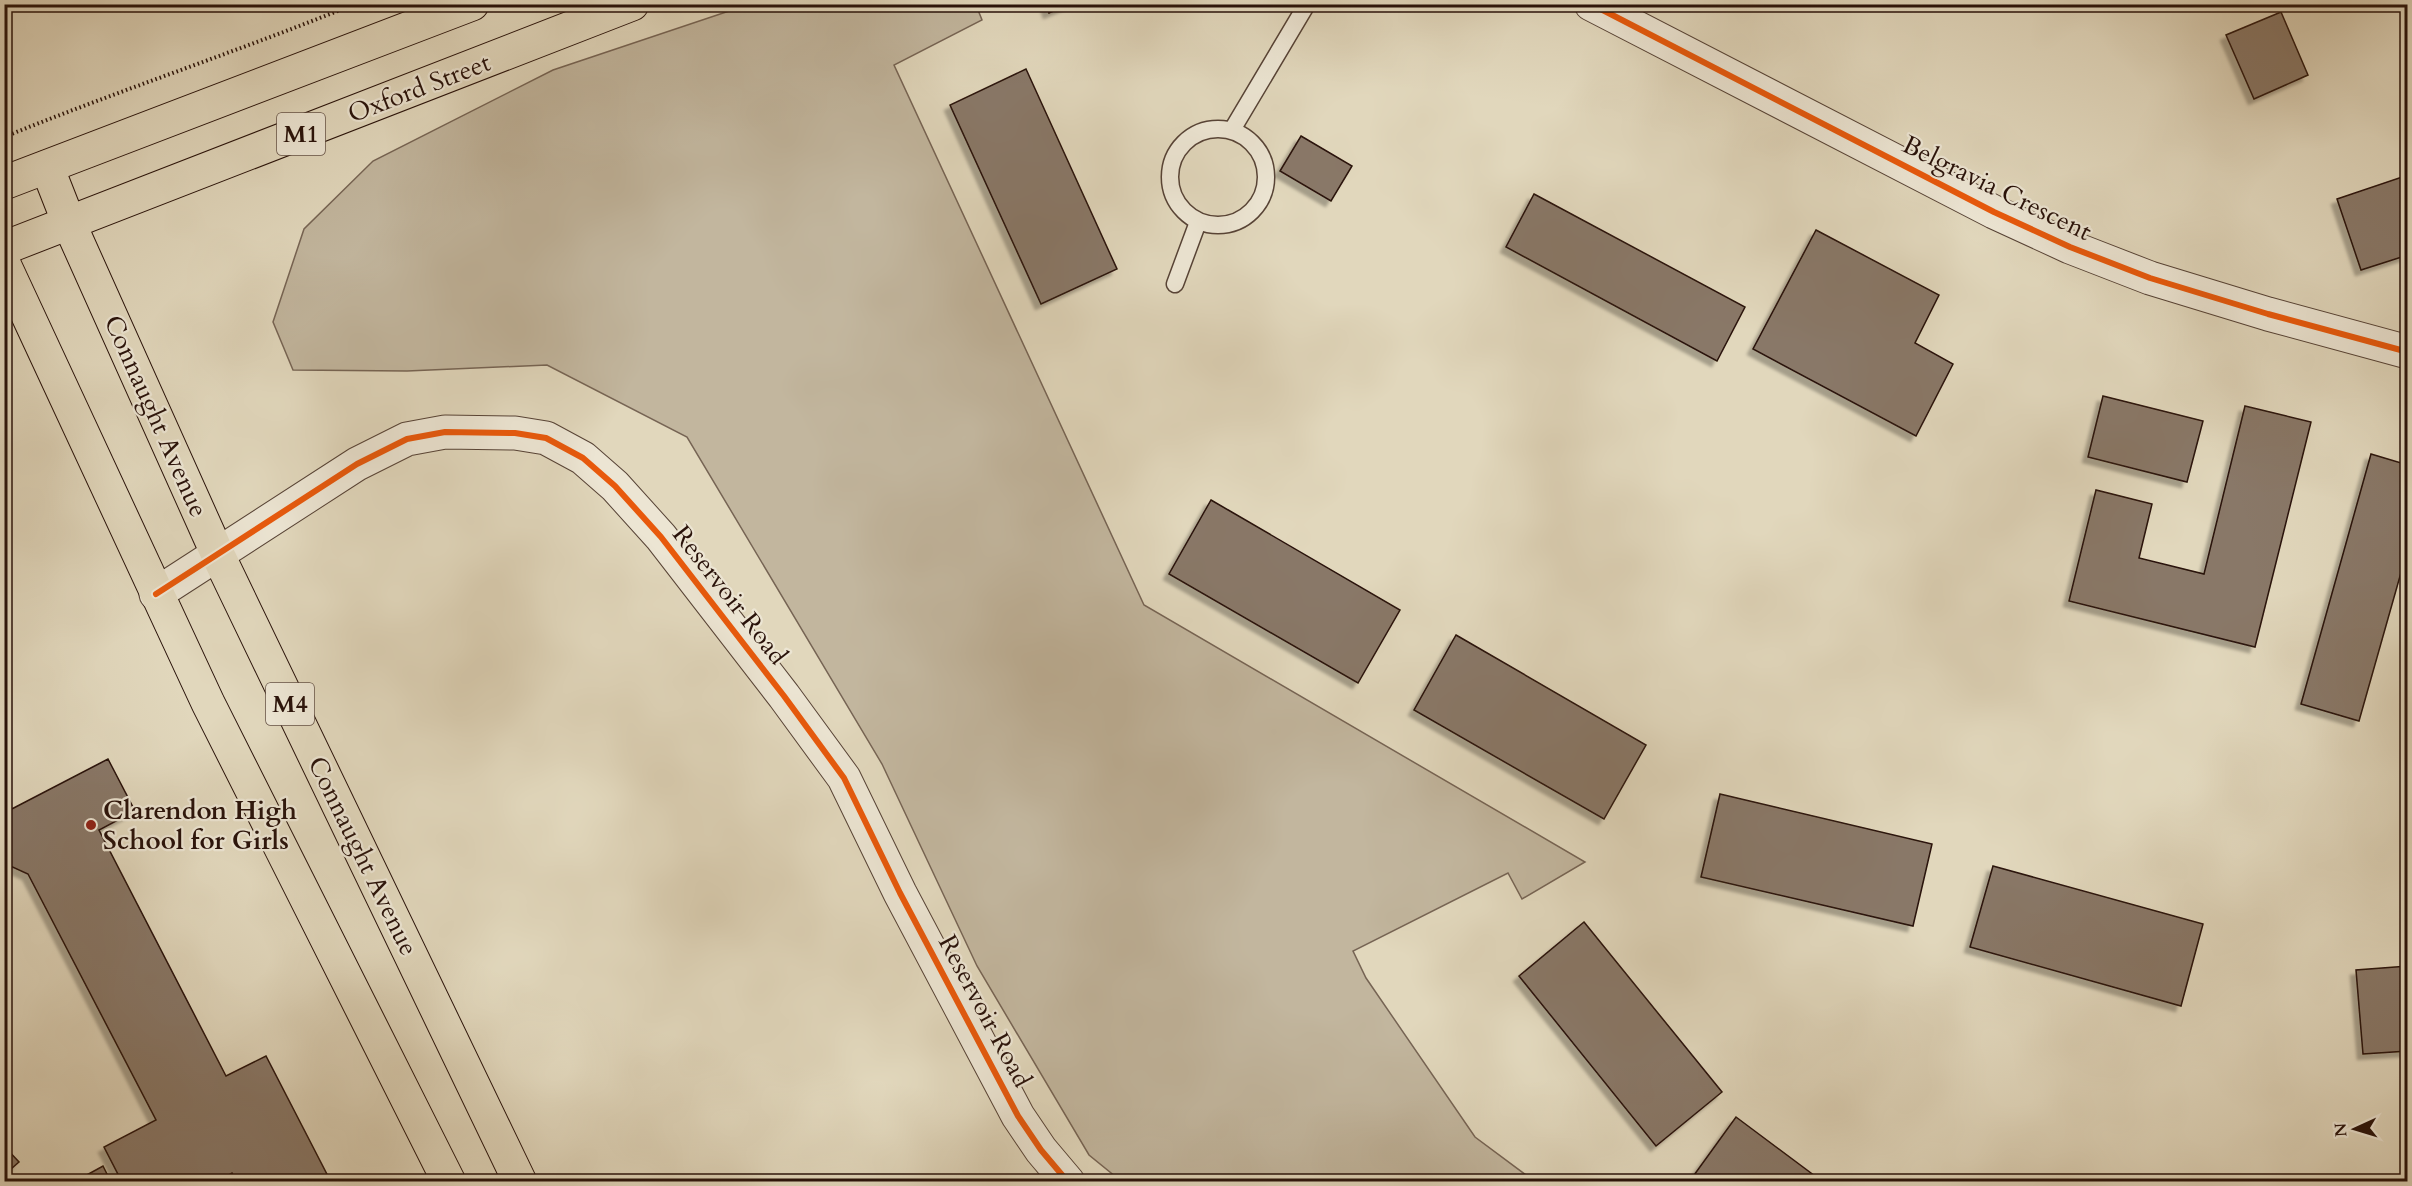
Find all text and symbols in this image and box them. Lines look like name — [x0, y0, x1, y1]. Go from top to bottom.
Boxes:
street label: Oxford Street — [343, 45, 495, 131]
road number: M1 — [277, 113, 325, 155]
street label: Belgravia Crescent — [1896, 127, 2098, 249]
street label: Connaught Avenue — [96, 310, 216, 522]
street label: Reservoir Road — [665, 518, 796, 672]
road number: M4 — [266, 683, 314, 725]
street label: Connaught Avenue — [300, 751, 426, 961]
place label: Clarendon High School for Girls — [103, 793, 297, 858]
marker: Clarendon High School for Girls — [84, 818, 98, 832]
street label: Reservoir Road — [930, 929, 1040, 1093]
north arrow — [2325, 1099, 2385, 1159]
text: N — [2330, 1122, 2352, 1138]

